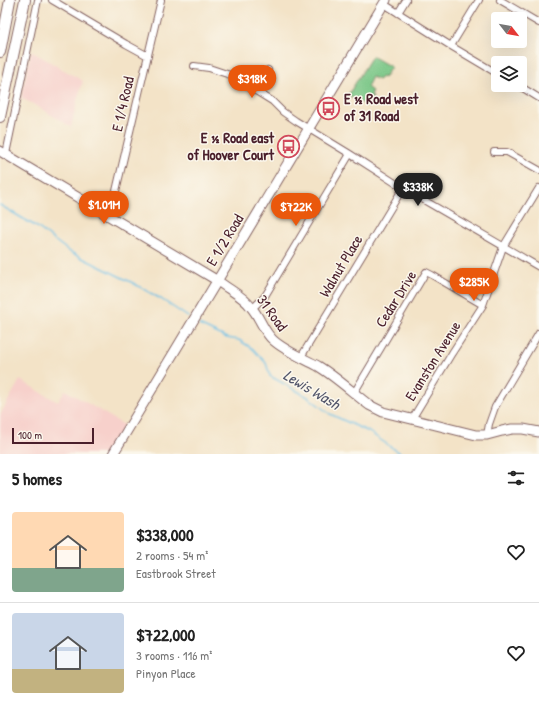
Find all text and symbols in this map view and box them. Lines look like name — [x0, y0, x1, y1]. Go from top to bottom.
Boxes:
north arrow — [491, 12, 527, 48]
map controls — [491, 12, 527, 92]
button: layers — [491, 56, 527, 92]
pin: $318K — [224, 65, 280, 99]
text: $318K — [237, 69, 267, 87]
street label: E 1/4 Road — [106, 74, 139, 133]
place label: E ½ Road west of 31 Road — [344, 88, 419, 126]
bus stop icon: E ½ Road west of 31 Road — [316, 95, 342, 121]
place label: E ½ Road east of Hoover Court — [188, 127, 275, 165]
bus stop icon: E ½ Road east of Hoover Court — [276, 134, 302, 160]
pin: $338K — [390, 173, 446, 207]
text: $338K — [403, 177, 433, 195]
pin: $1.01M — [71, 191, 137, 225]
pin: $722K — [268, 193, 324, 227]
text: $1.01M — [88, 195, 120, 213]
text: $722K — [280, 197, 312, 215]
street label: E 1/2 Road — [201, 210, 248, 270]
street label: Walnut Place — [314, 231, 367, 301]
street label: Cedar Drive — [370, 266, 421, 331]
pin: $285K — [446, 268, 502, 302]
text: $285K — [459, 272, 489, 290]
street label: 31 Road — [252, 290, 293, 335]
street label: Evanston Avenue — [400, 317, 465, 405]
water label: Lewis Wash — [280, 364, 345, 415]
scale bar — [12, 426, 94, 445]
text: 100 m — [18, 428, 42, 442]
text: 5 homes — [12, 467, 62, 490]
icon: filters — [505, 467, 527, 489]
text: $338,000 — [136, 523, 194, 546]
icon: home — [44, 528, 92, 576]
icon: heart — [505, 541, 527, 563]
text: 2 rooms · 54 m² — [136, 546, 208, 564]
text: Eastbrook Street — [136, 564, 216, 582]
text: $722,000 — [136, 623, 195, 646]
icon: home — [44, 629, 92, 677]
icon: heart — [505, 642, 527, 664]
text: 3 rooms · 116 m² — [136, 646, 212, 664]
text: Pinyon Place — [136, 664, 196, 682]

